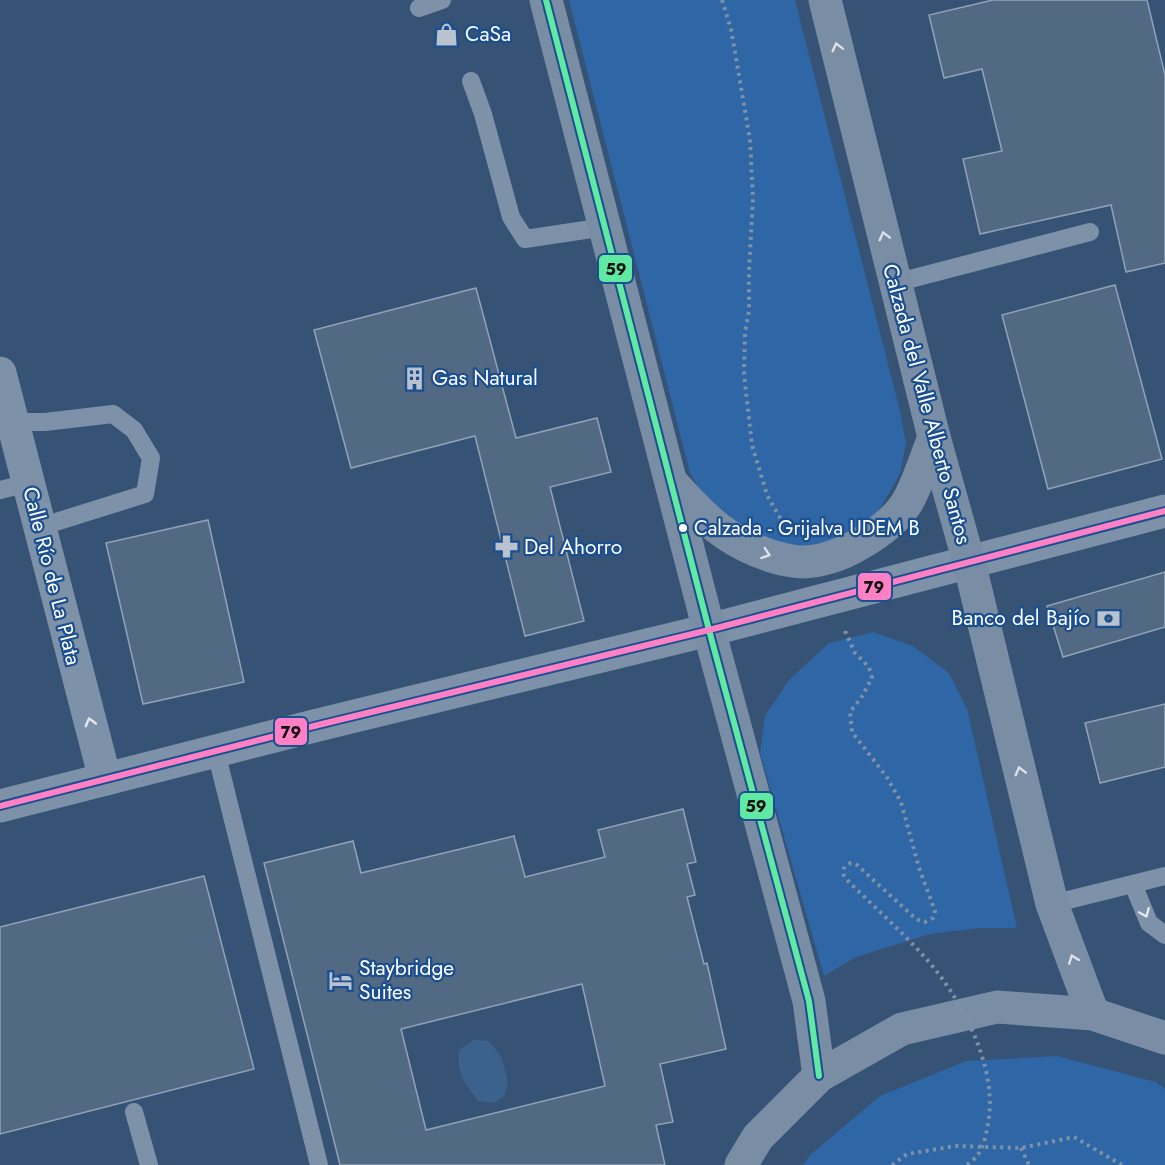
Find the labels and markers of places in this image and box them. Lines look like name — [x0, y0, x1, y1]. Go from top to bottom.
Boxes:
place label: CaSa — [465, 19, 511, 49]
shop icon: CaSa — [434, 21, 460, 47]
place label: Gas Natural — [432, 363, 538, 393]
building icon: Gas Natural — [401, 365, 427, 391]
place label: Calzada - Grijalva UDEM B — [694, 514, 920, 543]
marker: Calzada - Grijalva UDEM B — [677, 522, 689, 534]
place label: Del Ahorro — [524, 532, 622, 562]
pharmacy icon: Del Ahorro — [493, 534, 519, 560]
place label: Banco del Bajío — [951, 603, 1090, 633]
bank icon: Banco del Bajío — [1095, 605, 1121, 631]
place label: Staybridge Suites — [359, 953, 454, 1007]
hotel icon: Staybridge Suites — [328, 967, 354, 993]

